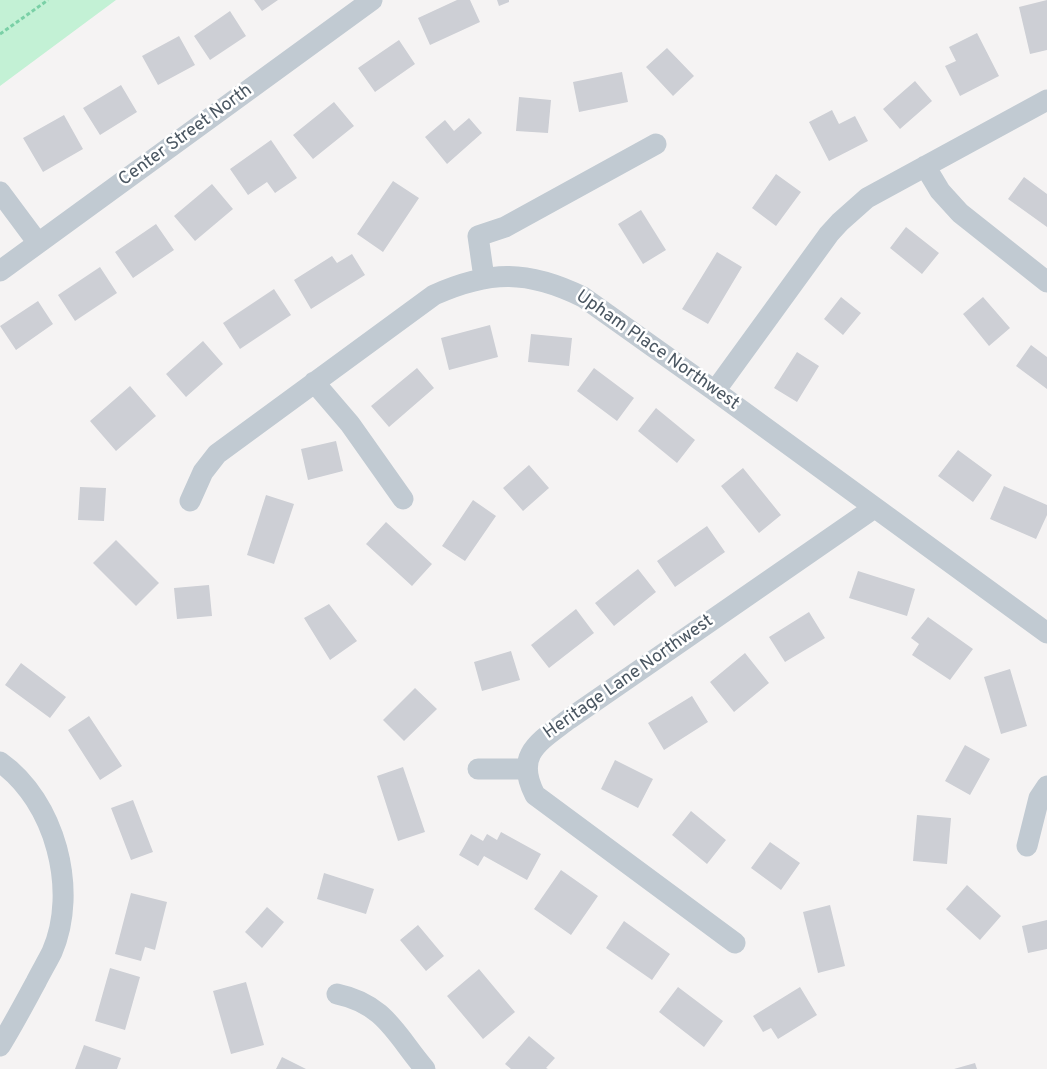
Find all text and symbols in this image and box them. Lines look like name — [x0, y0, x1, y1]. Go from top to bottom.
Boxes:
street label: Center Street North — [115, 80, 257, 192]
street label: Upham Place Northwest — [571, 286, 743, 416]
street label: Heritage Lane Northwest — [540, 611, 718, 745]

